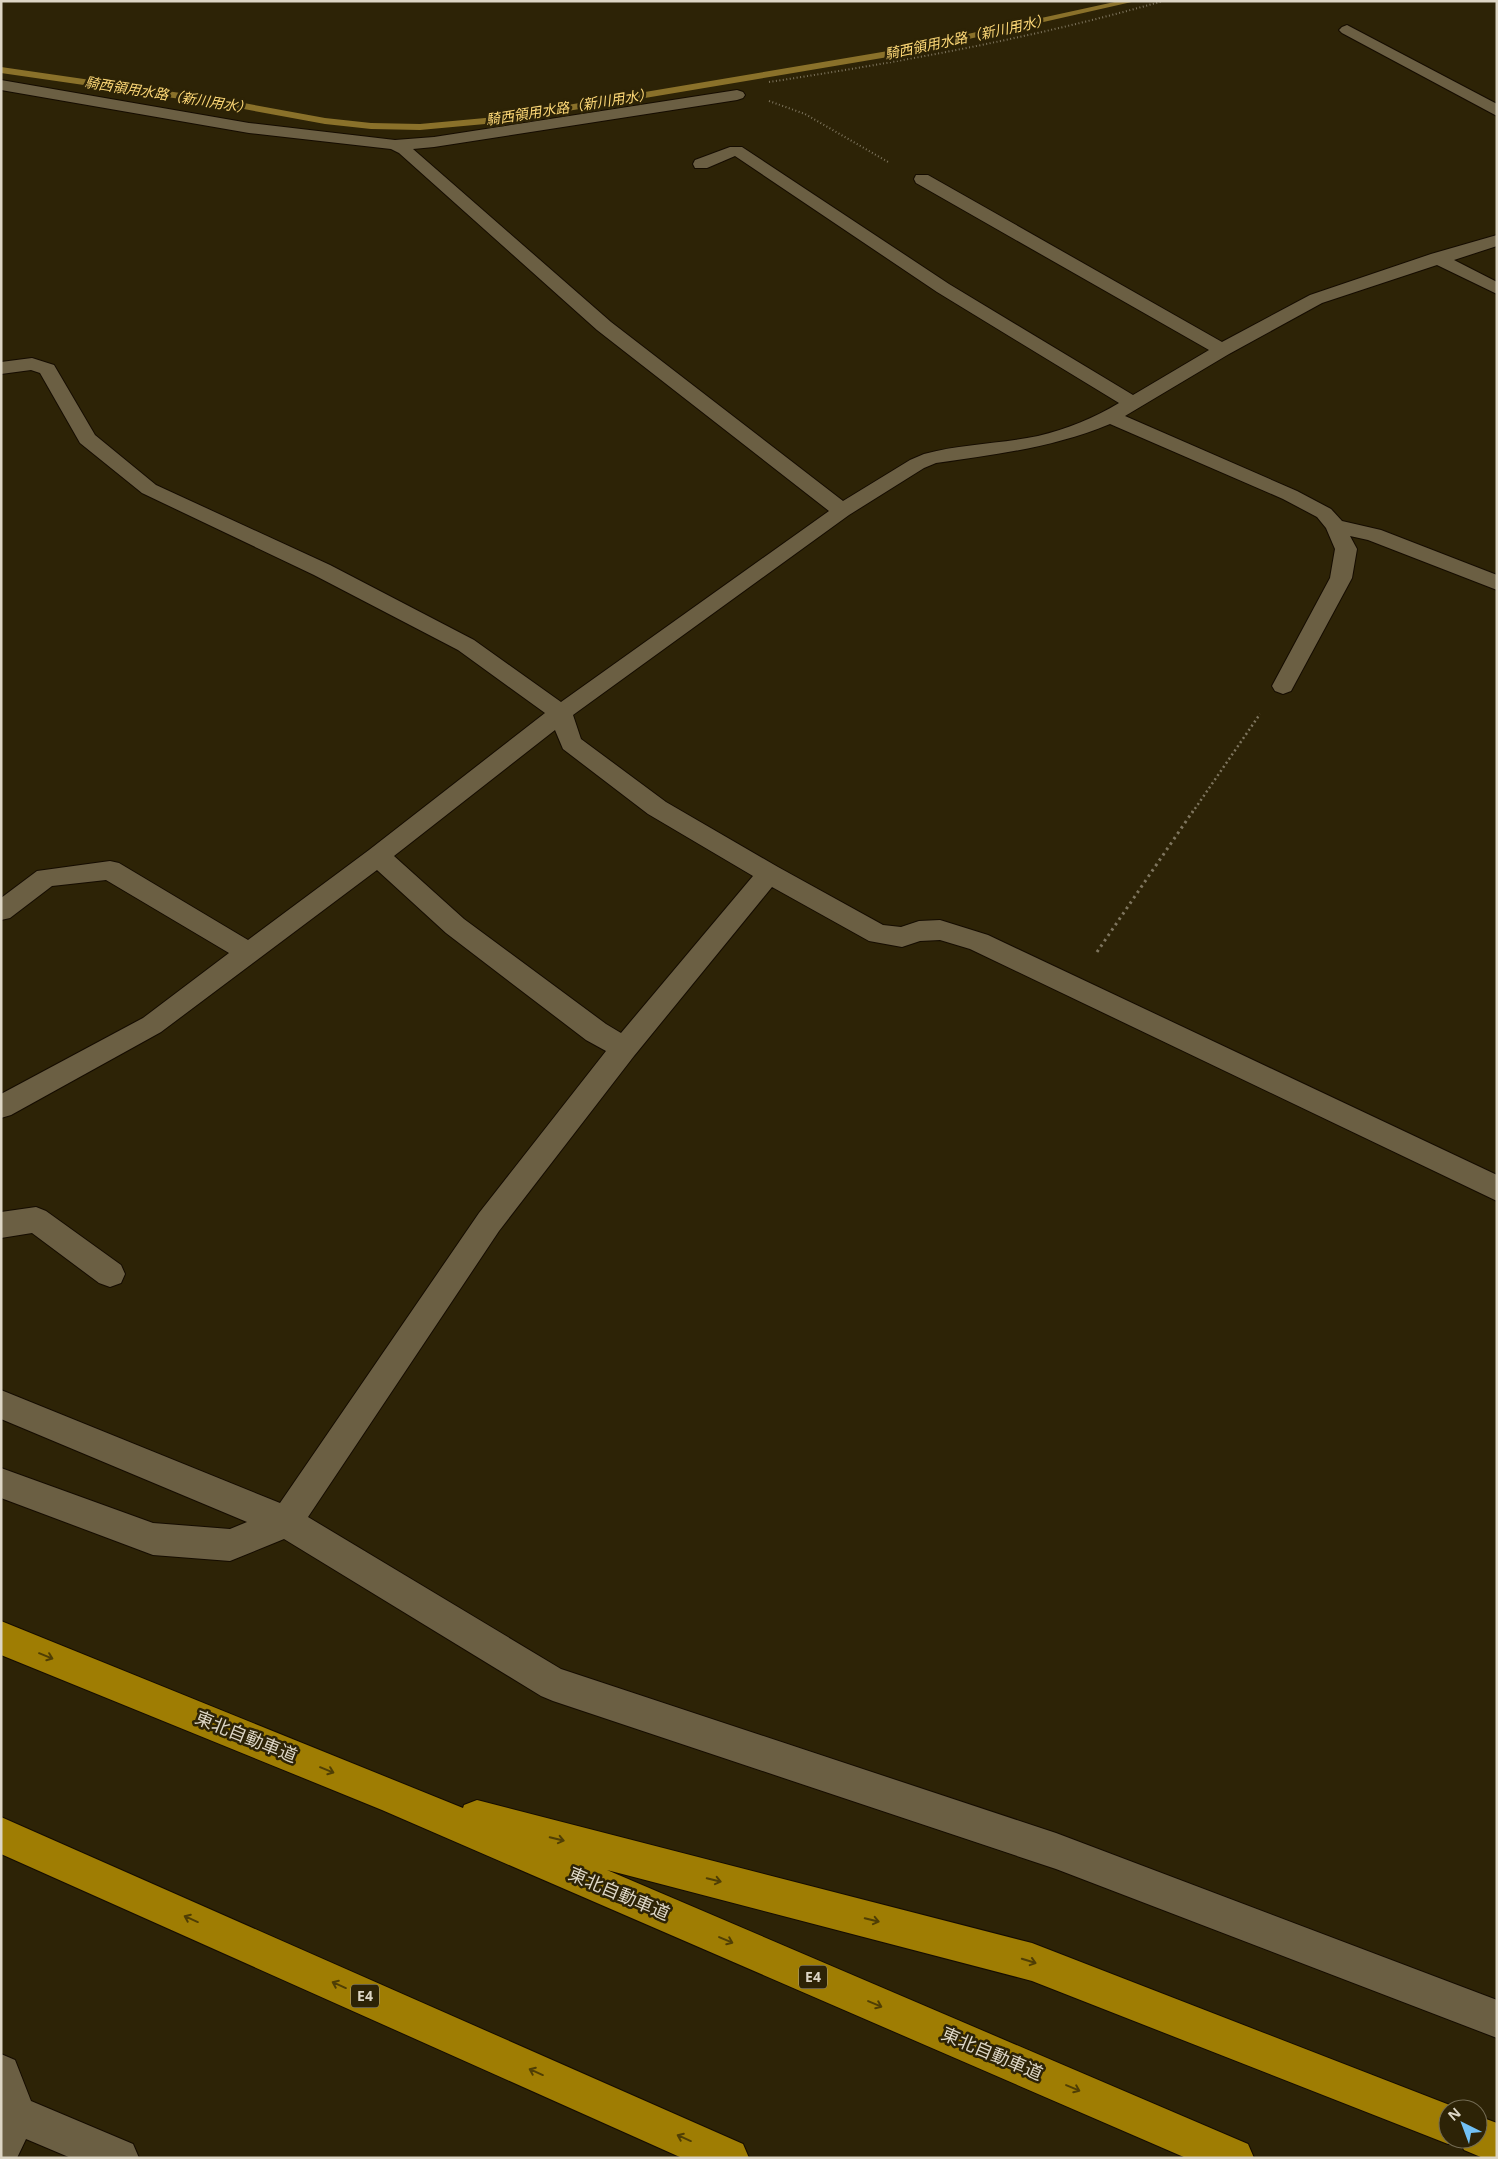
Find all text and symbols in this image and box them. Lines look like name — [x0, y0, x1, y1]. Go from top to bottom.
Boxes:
water label: 騎西領用水路（新川用水） — [883, 10, 1051, 63]
water label: 騎西領用水路（新川用水） — [84, 72, 253, 117]
water label: 騎西領用水路（新川用水） — [484, 84, 653, 129]
one-way arrow — [38, 1652, 54, 1661]
street label: 東北自動車道 — [192, 1705, 301, 1767]
one-way arrow — [319, 1766, 334, 1775]
one-way arrow — [549, 1835, 565, 1844]
street label: 東北自動車道 — [565, 1861, 674, 1925]
one-way arrow — [706, 1875, 722, 1885]
one-way arrow — [184, 1913, 199, 1923]
one-way arrow — [863, 1916, 879, 1925]
one-way arrow — [718, 1935, 733, 1945]
one-way arrow — [1021, 1957, 1037, 1967]
road number: E4 — [799, 1965, 827, 1988]
one-way arrow — [332, 1979, 347, 1989]
road number: E4 — [351, 1984, 379, 2008]
one-way arrow — [867, 1999, 882, 2009]
street label: 東北自動車道 — [938, 2021, 1047, 2085]
one-way arrow — [529, 2067, 544, 2076]
one-way arrow — [1065, 2085, 1080, 2094]
north arrow — [1438, 2099, 1488, 2149]
text: N — [1443, 2103, 1465, 2125]
one-way arrow — [677, 2133, 692, 2142]

